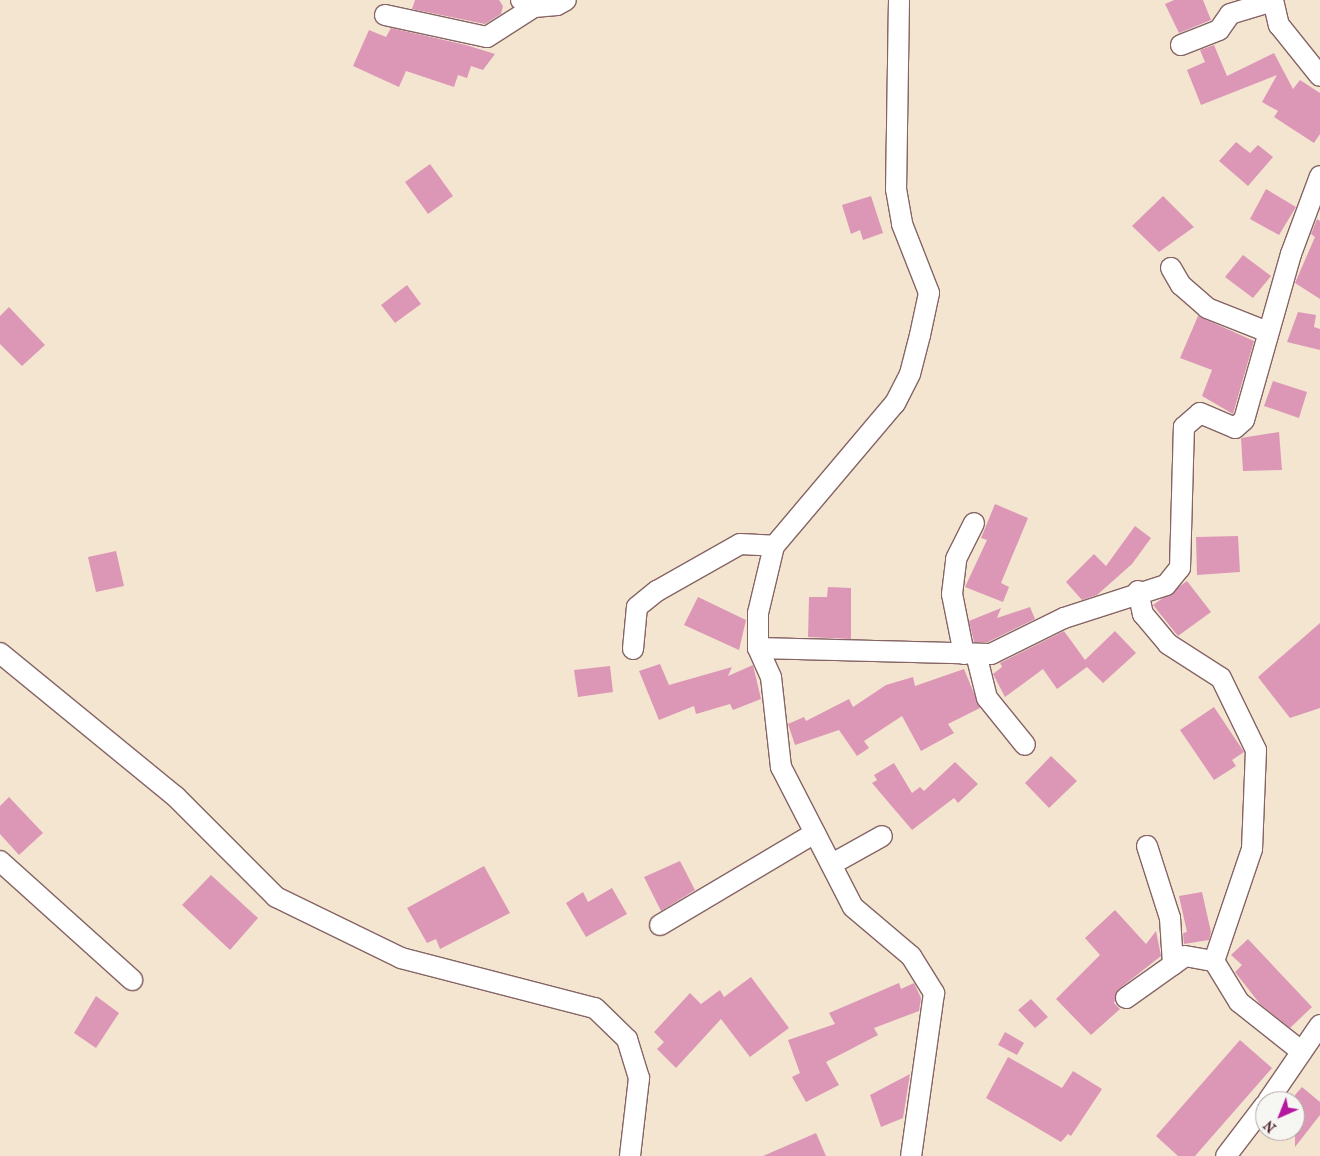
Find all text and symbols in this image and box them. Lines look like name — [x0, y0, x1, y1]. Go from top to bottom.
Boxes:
north arrow — [1255, 1091, 1305, 1141]
text: N — [1260, 1117, 1280, 1136]

